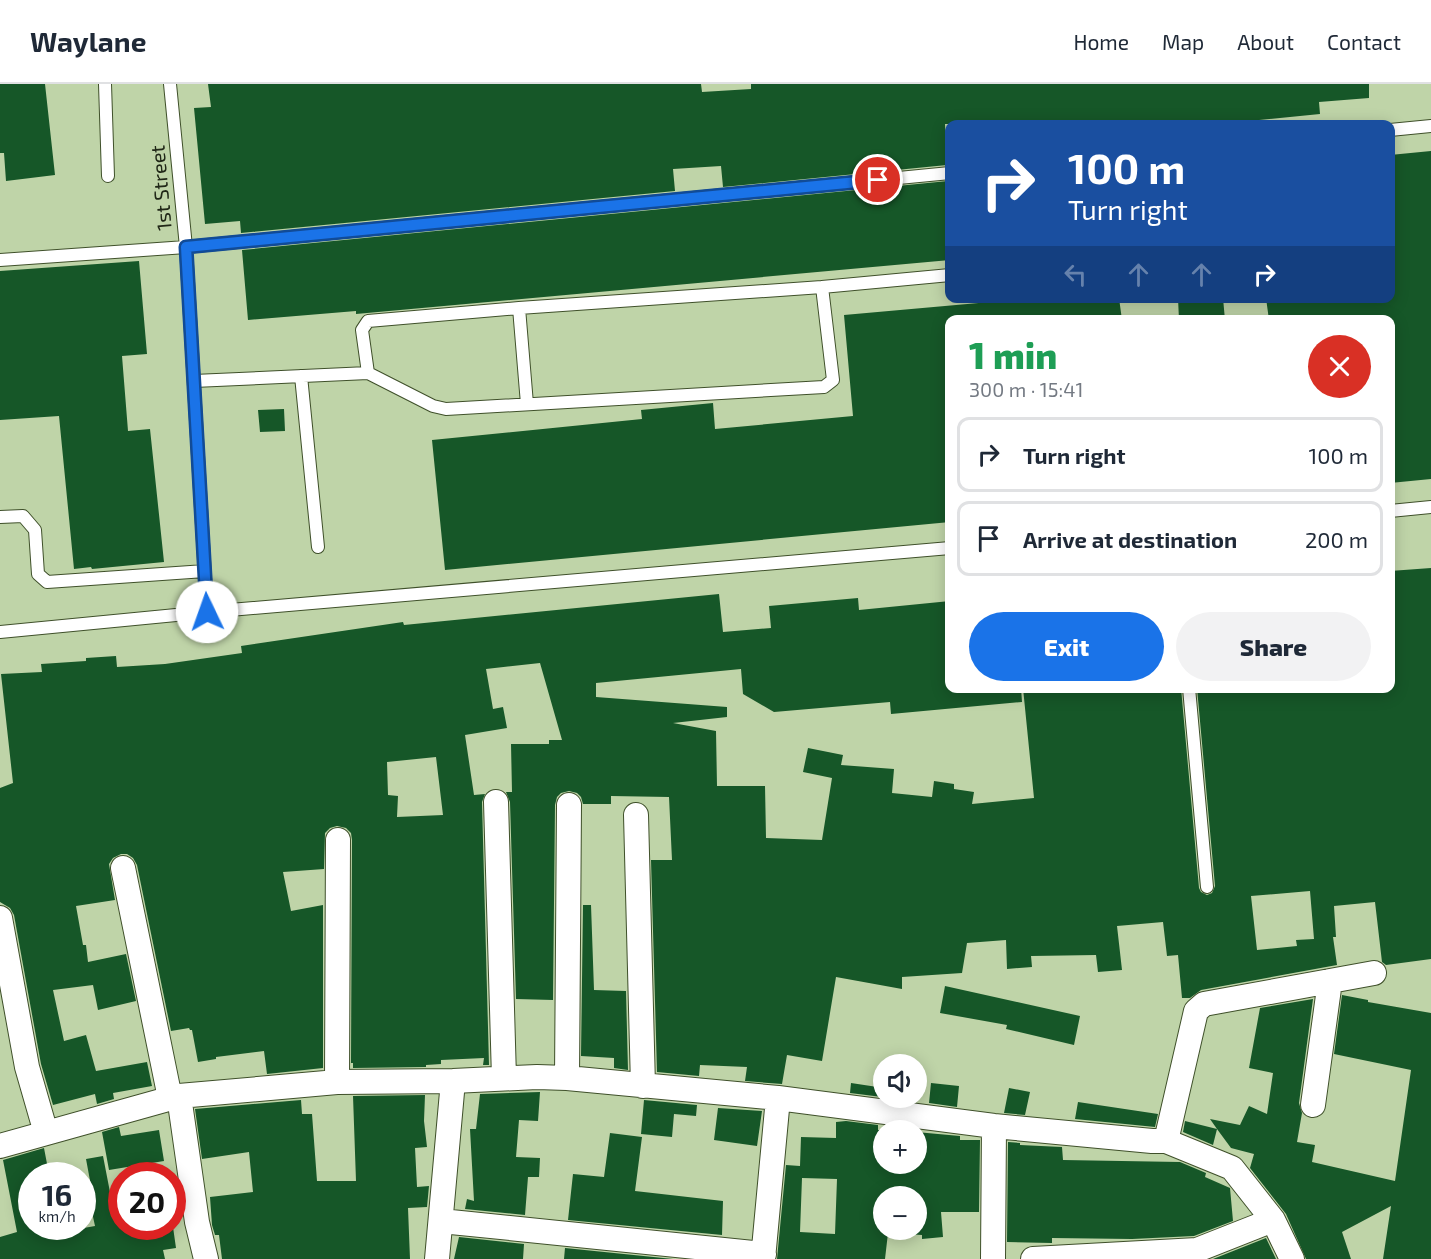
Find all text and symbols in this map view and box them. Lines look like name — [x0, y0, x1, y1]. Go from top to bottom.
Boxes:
text: Waylane — [30, 24, 146, 58]
text: Home — [1073, 29, 1129, 54]
text: Map — [1162, 29, 1204, 54]
text: About — [1237, 29, 1294, 54]
text: Contact — [1327, 29, 1401, 54]
text: 100 m — [1068, 142, 1185, 192]
street label: 1st Street — [144, 144, 176, 232]
icon: right — [969, 144, 1047, 222]
pin — [852, 154, 903, 205]
icon: arrive — [861, 163, 894, 196]
text: Turn right — [1068, 193, 1188, 225]
icon: left — [1059, 258, 1092, 291]
icon: ahead — [1122, 258, 1155, 291]
icon: ahead — [1185, 258, 1218, 291]
icon: right — [1248, 258, 1281, 291]
text: 1 min — [969, 333, 1057, 376]
button: close — [1308, 335, 1371, 398]
text: 300 m · 15:41 — [969, 377, 1084, 401]
icon: right — [972, 438, 1005, 471]
text: Turn right — [1023, 442, 1125, 468]
text: 100 m — [1309, 442, 1368, 468]
icon: arrive — [972, 522, 1005, 555]
text: Arrive at destination — [1023, 526, 1237, 552]
text: 200 m — [1305, 526, 1368, 552]
position arrow — [175, 580, 239, 644]
button: Exit — [969, 612, 1164, 681]
button: Share — [1176, 612, 1371, 681]
map controls — [873, 1054, 927, 1240]
button: sound — [873, 1054, 927, 1108]
button: + — [873, 1120, 927, 1174]
speed limit sign: 20 — [108, 1162, 186, 1240]
text: 16 — [42, 1176, 72, 1212]
button: − — [873, 1186, 927, 1240]
text: km/h — [38, 1207, 76, 1225]

